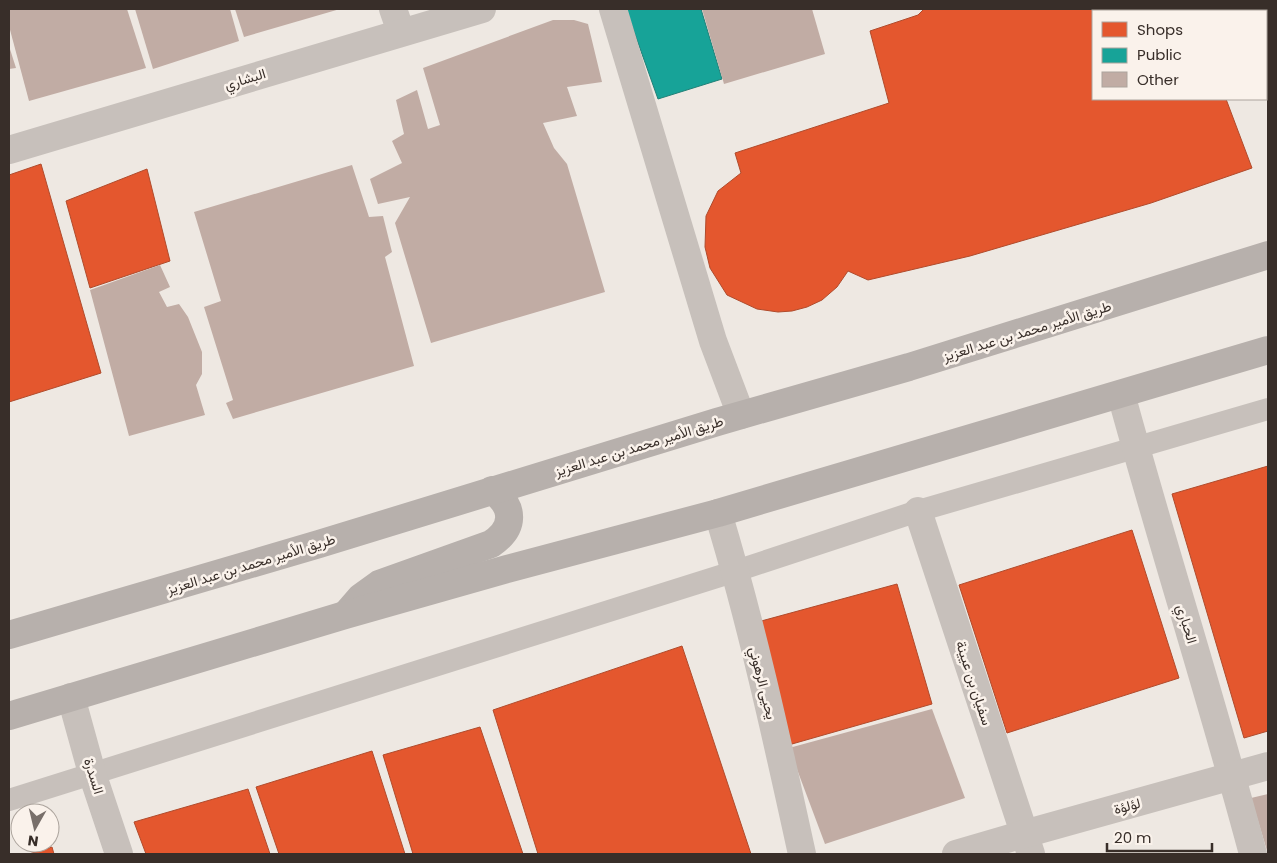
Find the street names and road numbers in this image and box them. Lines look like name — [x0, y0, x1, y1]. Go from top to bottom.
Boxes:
street label: البشاري — [222, 63, 269, 97]
street label: طريق الأمير محمد بن عبد العزيز — [939, 296, 1114, 366]
street label: طريق الأمير محمد بن عبد العزيز — [551, 411, 726, 481]
street label: طريق الأمير محمد بن عبد العزيز — [163, 529, 338, 599]
street label: الحباري — [1170, 602, 1202, 647]
street label: سفيان بن عيينة — [951, 638, 997, 728]
street label: يحيى الرهوني — [742, 645, 782, 722]
street label: السدرة — [79, 755, 109, 797]
street label: لؤلؤة — [1111, 793, 1143, 819]

